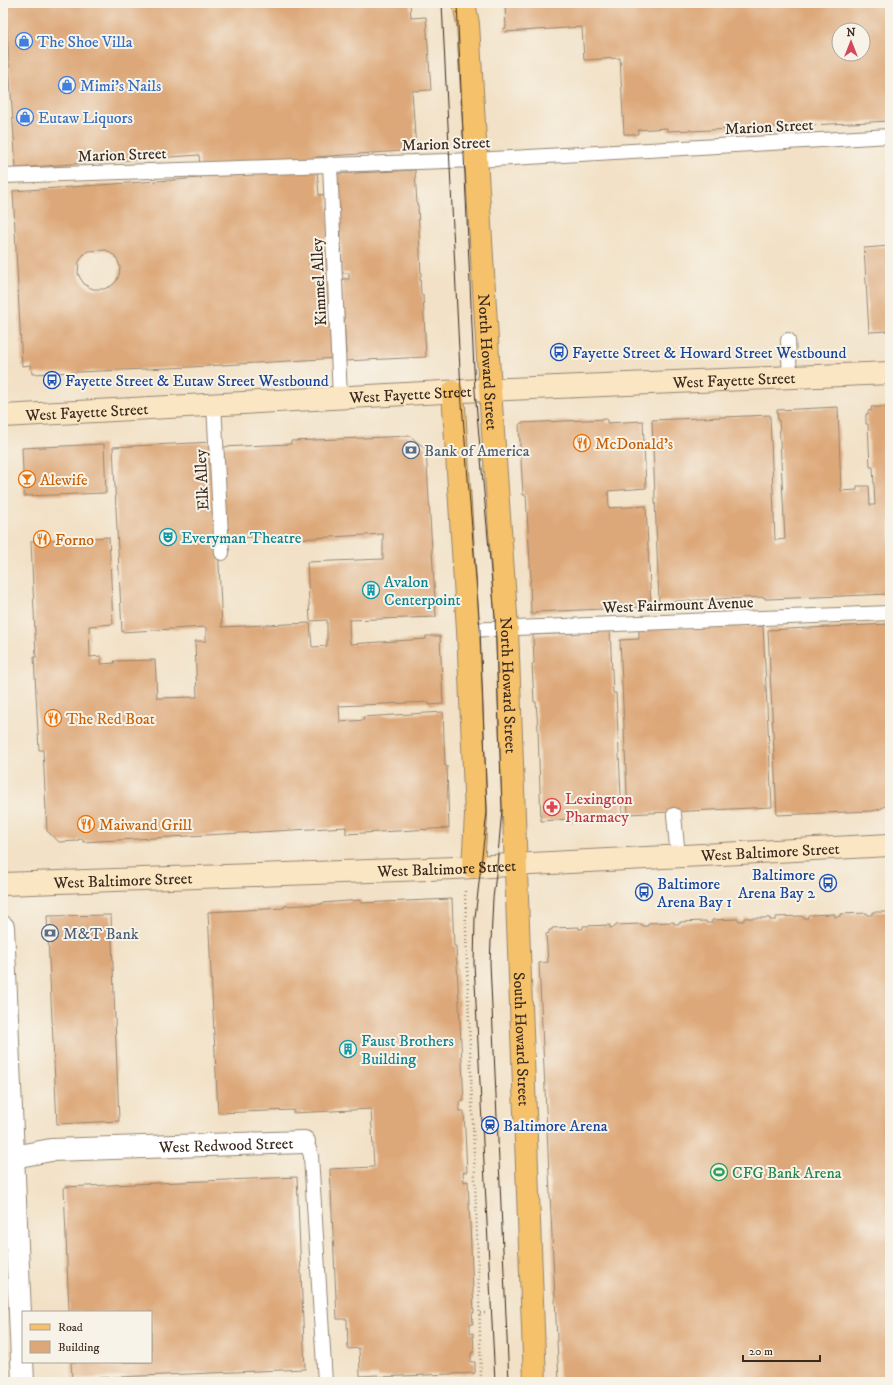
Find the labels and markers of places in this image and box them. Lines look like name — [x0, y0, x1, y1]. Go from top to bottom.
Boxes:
shop icon: The Shoe Villa — [14, 31, 34, 51]
place label: The Shoe Villa — [37, 32, 133, 52]
shop icon: Mimi's Nails — [57, 75, 77, 95]
place label: Mimi's Nails — [80, 76, 161, 96]
shop icon: Eutaw Liquors — [15, 107, 35, 127]
place label: Eutaw Liquors — [38, 108, 133, 128]
bus stop icon: Fayette Street & Howard Street Westbound — [549, 342, 569, 362]
place label: Fayette Street & Howard Street Westbound — [572, 343, 846, 363]
bus stop icon: Fayette Street & Eutaw Street Westbound — [42, 370, 62, 390]
place label: Fayette Street & Eutaw Street Westbound — [65, 371, 329, 391]
restaurant icon: McDonald's — [572, 433, 592, 453]
place label: McDonald's — [595, 434, 673, 454]
bank icon: Bank of America — [401, 440, 421, 460]
place label: Bank of America — [424, 441, 530, 461]
bar icon: Alewife — [17, 469, 37, 489]
place label: Alewife — [40, 470, 88, 490]
theatre icon: Everyman Theatre — [158, 527, 178, 547]
place label: Everyman Theatre — [181, 528, 302, 548]
restaurant icon: Forno — [32, 529, 52, 549]
place label: Forno — [55, 530, 94, 550]
place label: Avalon Centerpoint — [384, 572, 461, 610]
building icon: Avalon Centerpoint — [361, 580, 381, 600]
restaurant icon: The Red Boat — [43, 708, 63, 728]
place label: The Red Boat — [66, 709, 155, 729]
place label: Lexington Pharmacy — [565, 789, 633, 827]
pharmacy icon: Lexington Pharmacy — [542, 797, 562, 817]
restaurant icon: Maiwand Grill — [76, 814, 96, 834]
place label: Maiwand Grill — [99, 815, 192, 835]
place label: Baltimore Arena Bay 2 — [738, 865, 815, 903]
bus stop icon: Baltimore Arena Bay 2 — [818, 873, 838, 893]
place label: Baltimore Arena Bay 1 — [657, 874, 732, 912]
bus stop icon: Baltimore Arena Bay 1 — [634, 882, 654, 902]
bank icon: M&T Bank — [40, 923, 60, 943]
place label: M&T Bank — [63, 924, 139, 944]
place label: Faust Brothers Building — [361, 1031, 454, 1069]
building icon: Faust Brothers Building — [338, 1039, 358, 1059]
station icon: Baltimore Arena — [480, 1115, 500, 1135]
place label: Baltimore Arena — [503, 1116, 608, 1136]
sports icon: CFG Bank Arena — [709, 1162, 729, 1182]
place label: CFG Bank Arena — [732, 1163, 842, 1183]

